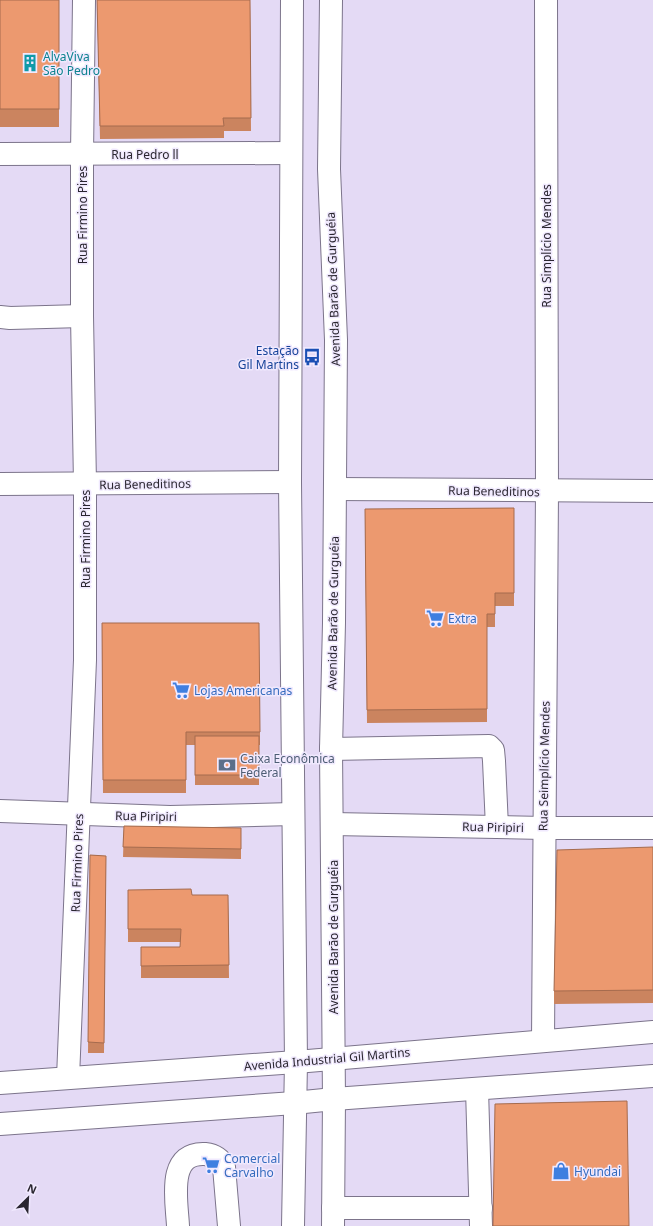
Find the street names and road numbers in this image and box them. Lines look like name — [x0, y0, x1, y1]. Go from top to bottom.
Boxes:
street label: Rua Pedro ll — [111, 146, 179, 163]
street label: Rua Firmino Pires — [74, 165, 91, 264]
street label: Rua Simplício Mendes — [538, 184, 555, 308]
street label: Avenida Barão de Gurguéia — [322, 212, 344, 366]
street label: Rua Beneditinos — [99, 475, 191, 493]
street label: Rua Beneditinos — [448, 482, 540, 500]
street label: Rua Firmino Pires — [77, 489, 94, 588]
street label: Avenida Barão de Gurguéia — [323, 536, 343, 690]
street label: Rua Seimplício Mendes — [534, 701, 554, 831]
street label: Rua Piripiri — [115, 807, 177, 825]
street label: Rua Firmino Pires — [67, 813, 87, 913]
street label: Rua Piripiri — [462, 818, 524, 836]
street label: Avenida Barão de Gurguéia — [325, 860, 342, 1014]
street label: Avenida Industrial Gil Martins — [243, 1043, 411, 1075]

